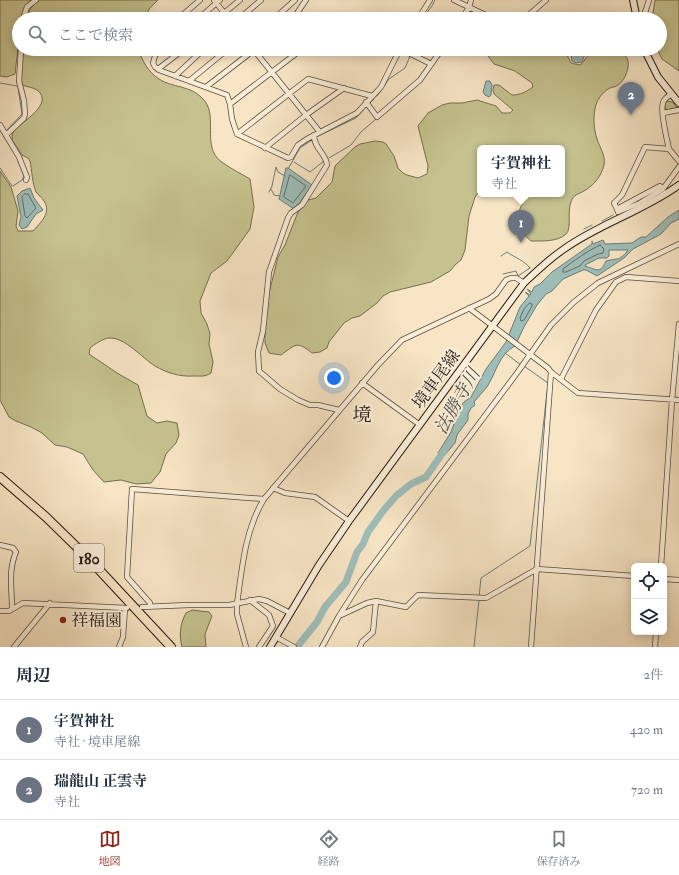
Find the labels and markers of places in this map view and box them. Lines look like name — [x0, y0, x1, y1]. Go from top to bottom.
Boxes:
pin: 2 — [618, 82, 644, 115]
pin: 1 — [508, 210, 534, 243]
place label: 祥福園 — [71, 610, 122, 631]
marker: 祥福園 — [58, 615, 68, 625]

